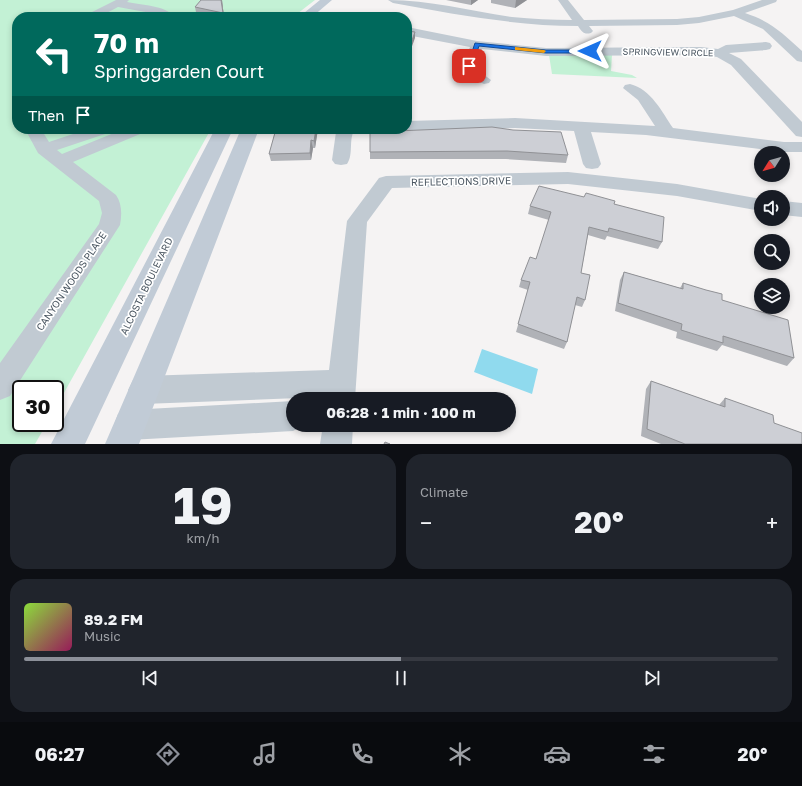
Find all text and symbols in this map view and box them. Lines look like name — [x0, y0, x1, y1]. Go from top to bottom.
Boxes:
text: 70 m — [94, 26, 159, 59]
icon: left — [28, 28, 80, 80]
position arrow — [569, 30, 611, 72]
street label: SPRINGVIEW CIRCLE — [623, 46, 713, 58]
pin — [452, 49, 486, 83]
icon: arrive — [458, 55, 480, 77]
text: Springgarden Court — [94, 60, 264, 82]
icon: arrive — [72, 104, 94, 126]
text: Then — [28, 106, 64, 124]
north arrow — [754, 146, 790, 182]
map controls — [754, 146, 790, 314]
street label: REFLECTIONS DRIVE — [411, 174, 511, 188]
button: sound — [754, 190, 790, 226]
street label: CANYON WOODS PLACE — [33, 229, 109, 333]
button: search — [754, 234, 790, 270]
street label: ALCOSTA BOULEVARD — [117, 235, 175, 337]
button: layers — [754, 278, 790, 314]
speed limit sign: 30 — [12, 380, 64, 432]
text: 06:28 · 1 min · 100 m — [326, 403, 476, 421]
text: 19 — [173, 473, 233, 535]
text: Climate — [420, 484, 468, 500]
text: 20° — [574, 504, 624, 540]
text: − — [420, 509, 432, 536]
text: + — [766, 509, 778, 536]
text: km/h — [186, 530, 220, 546]
text: 89.2 FM — [84, 610, 143, 628]
text: Music — [84, 628, 121, 644]
icon: previous — [139, 667, 161, 689]
icon: pause — [390, 667, 412, 689]
icon: next — [641, 667, 663, 689]
icon: directions — [154, 740, 182, 768]
icon: music — [251, 740, 279, 768]
icon: phone — [348, 740, 376, 768]
icon: climate — [446, 740, 474, 768]
icon: car — [543, 740, 571, 768]
icon: filters — [640, 740, 668, 768]
text: 06:27 — [35, 743, 84, 765]
text: 20° — [738, 743, 767, 765]

